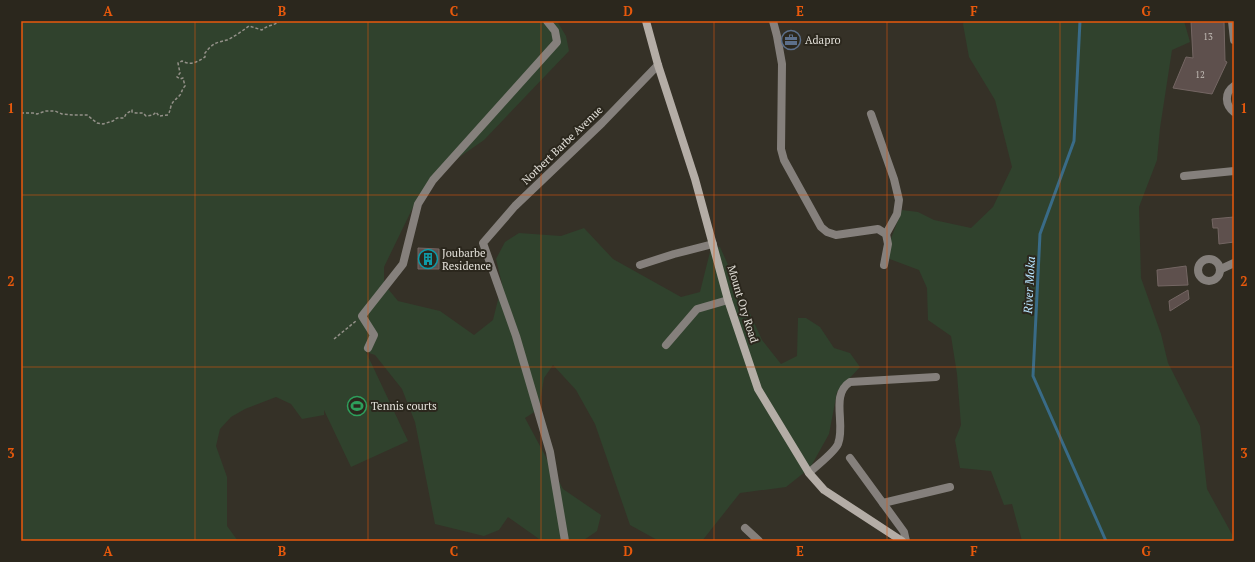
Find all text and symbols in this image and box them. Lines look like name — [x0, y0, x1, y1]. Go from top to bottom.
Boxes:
text: A — [103, 2, 113, 20]
text: B — [278, 2, 286, 20]
text: C — [450, 2, 458, 20]
text: D — [623, 2, 633, 20]
text: E — [796, 2, 804, 20]
text: F — [970, 2, 978, 20]
text: G — [1141, 2, 1151, 20]
office icon: Adapro — [780, 29, 802, 51]
house number: 13 — [1203, 31, 1213, 43]
place label: Adapro — [805, 33, 841, 47]
house number: 12 — [1195, 69, 1205, 81]
text: 1 — [7, 99, 15, 117]
text: 1 — [1240, 99, 1248, 117]
street label: Norbert Barbe Avenue — [519, 102, 606, 187]
place label: Joubarbe Residence — [442, 246, 492, 273]
building icon: Joubarbe Residence — [417, 248, 439, 270]
water label: River Moka — [1020, 256, 1038, 315]
street label: Mount Ory Road — [725, 263, 761, 345]
text: 2 — [7, 272, 15, 290]
text: 2 — [1240, 272, 1248, 290]
sports icon: Tennis courts — [346, 395, 368, 417]
place label: Tennis courts — [371, 399, 437, 413]
text: 3 — [7, 444, 15, 462]
text: 3 — [1240, 444, 1248, 462]
text: A — [103, 542, 113, 560]
text: B — [278, 542, 286, 560]
text: C — [450, 542, 458, 560]
text: D — [623, 542, 633, 560]
text: E — [796, 542, 804, 560]
text: F — [970, 542, 978, 560]
text: G — [1141, 542, 1151, 560]

